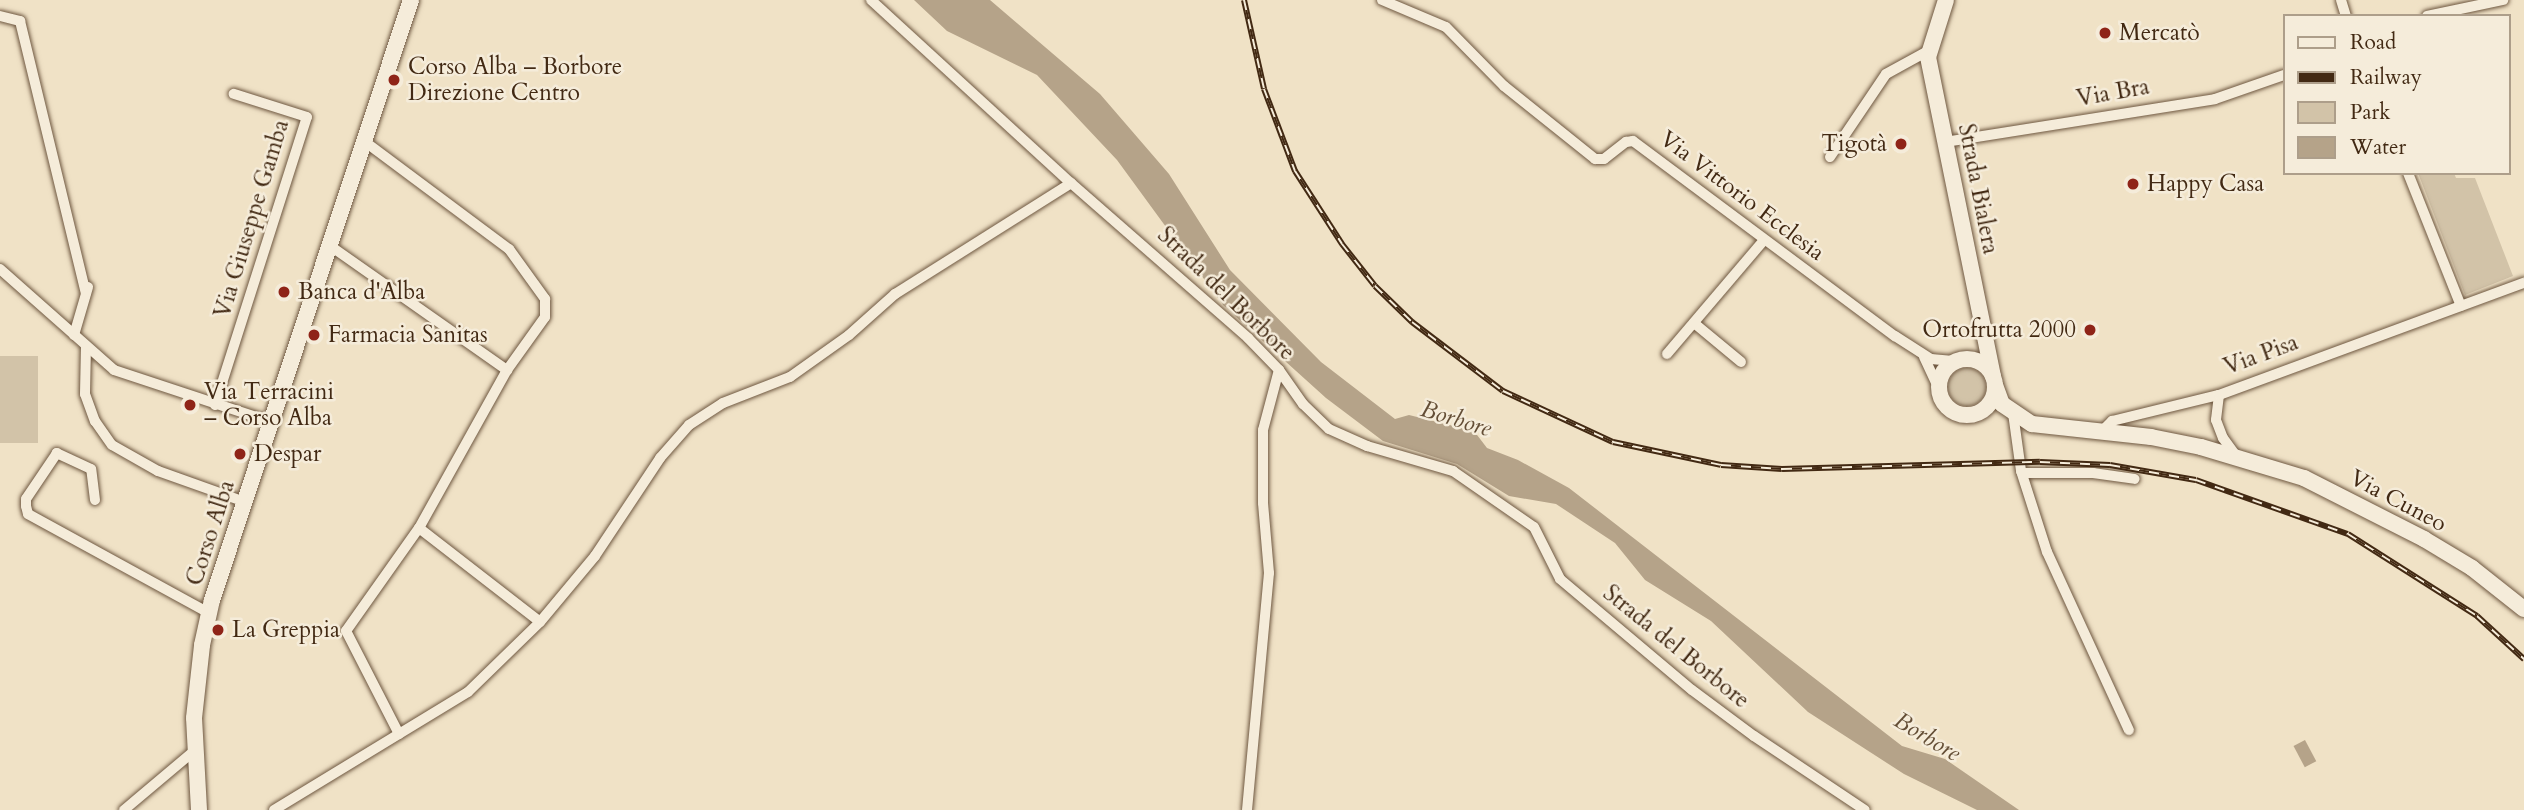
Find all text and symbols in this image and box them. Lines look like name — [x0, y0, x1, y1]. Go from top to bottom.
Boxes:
legend — [2282, 14, 2510, 175]
place label: Mercatò — [2119, 19, 2200, 47]
marker: Mercatò — [2097, 25, 2113, 41]
text: Road — [2350, 28, 2396, 57]
place label: Corso Alba – Borbore Direzione Centro — [408, 53, 622, 107]
text: Railway — [2350, 63, 2422, 92]
marker: Corso Alba – Borbore Direzione Centro — [386, 72, 402, 88]
street label: Via Bra — [2074, 73, 2152, 113]
text: Park — [2350, 98, 2390, 127]
street label: Via Giuseppe Gamba — [209, 117, 295, 321]
street label: Strada Bialera — [1952, 122, 2004, 256]
street label: Via Vittorio Ecclesia — [1654, 125, 1830, 267]
place label: Tigotà — [1821, 130, 1887, 158]
text: Water — [2350, 133, 2406, 162]
marker: Tigotà — [1893, 136, 1909, 152]
place label: Happy Casa — [2147, 170, 2264, 198]
marker: Happy Casa — [2125, 176, 2141, 192]
street label: Strada del Borbore — [1152, 221, 1300, 367]
place label: Banca d'Alba — [298, 278, 425, 306]
marker: Banca d'Alba — [276, 284, 292, 300]
place label: Ortofrutta 2000 — [1922, 316, 2076, 344]
place label: Farmacia Sanitas — [328, 321, 488, 349]
marker: Ortofrutta 2000 — [2082, 322, 2098, 338]
marker: Farmacia Sanitas — [306, 327, 322, 343]
street label: Via Pisa — [2220, 329, 2302, 381]
place label: Via Terracini – Corso Alba — [204, 378, 334, 432]
water label: Borbore — [1417, 395, 1495, 443]
marker: Via Terracini – Corso Alba — [182, 397, 198, 413]
place label: Despar — [254, 440, 321, 468]
marker: Despar — [232, 446, 248, 462]
street label: Via Cuneo — [2345, 464, 2451, 538]
street label: Corso Alba — [181, 477, 241, 589]
street label: Strada del Borbore — [1597, 580, 1755, 714]
place label: La Greppia — [232, 616, 340, 644]
marker: La Greppia — [210, 622, 226, 638]
water label: Borbore — [1888, 706, 1966, 768]

